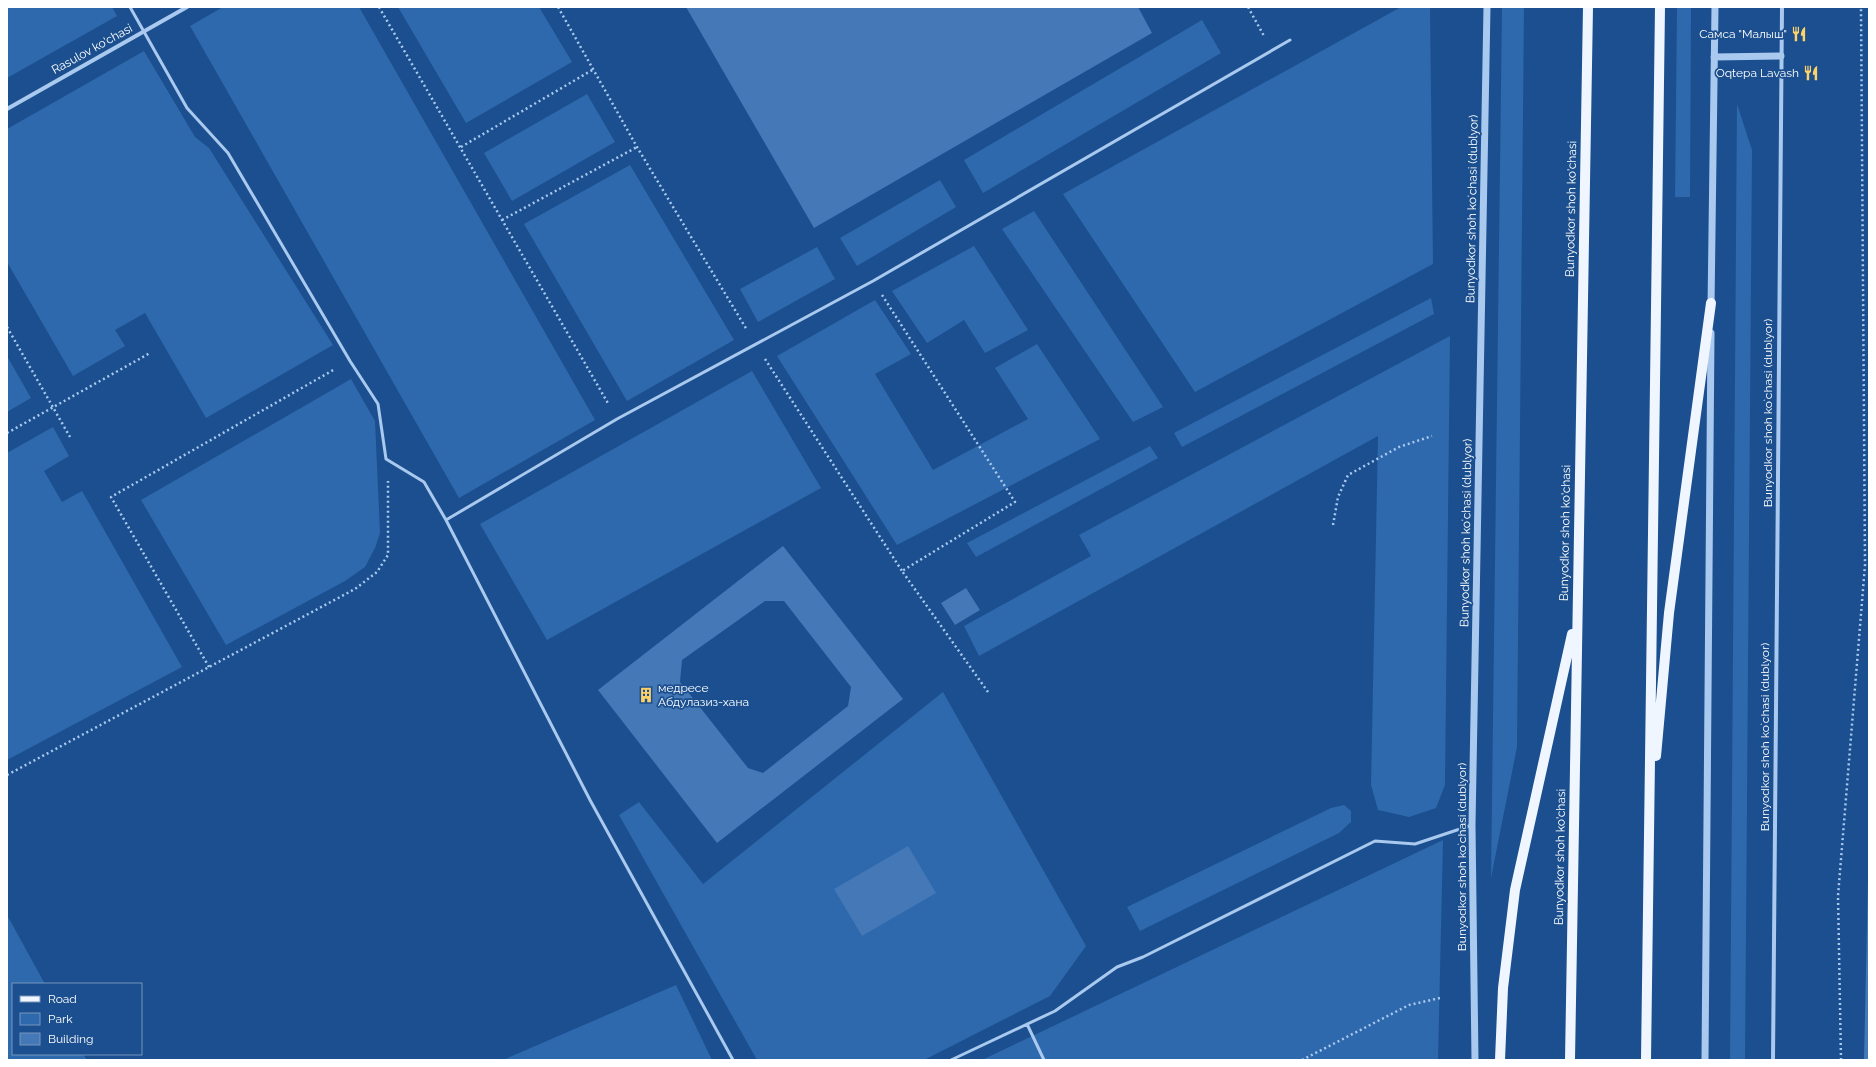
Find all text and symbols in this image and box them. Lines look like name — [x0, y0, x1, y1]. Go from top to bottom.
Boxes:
street label: Rasulov ko'chasi — [49, 21, 135, 77]
restaurant icon: Самса "Малыш" — [1790, 25, 1808, 43]
place label: Самса "Малыш" — [1699, 27, 1787, 41]
restaurant icon: Oqtepa Lavash — [1802, 64, 1820, 82]
place label: Oqtepa Lavash — [1716, 66, 1799, 80]
street label: Bunyodkor shoh koʻchasi (dublyor) — [1463, 115, 1481, 303]
street label: Bunyodkor shoh ko'chasi — [1563, 141, 1579, 277]
street label: Bunyodkor shoh koʻchasi (dublyor) — [1761, 319, 1775, 507]
street label: Bunyodkor shoh koʻchasi (dublyor) — [1457, 439, 1475, 627]
street label: Bunyodkor shoh ko'chasi — [1557, 465, 1573, 601]
street label: Bunyodkor shoh koʻchasi (dublyor) — [1758, 643, 1772, 831]
place label: медресе Абдулазиз-хана — [658, 681, 749, 709]
building icon: медресе Абдулазиз-хана — [637, 686, 655, 704]
street label: Bunyodkor shoh koʻchasi (dublyor) — [1455, 763, 1469, 951]
street label: Bunyodkor shoh ko'chasi — [1552, 789, 1568, 925]
legend — [12, 983, 142, 1055]
text: Road — [48, 992, 77, 1006]
text: Park — [48, 1012, 73, 1026]
text: Building — [48, 1032, 94, 1046]

